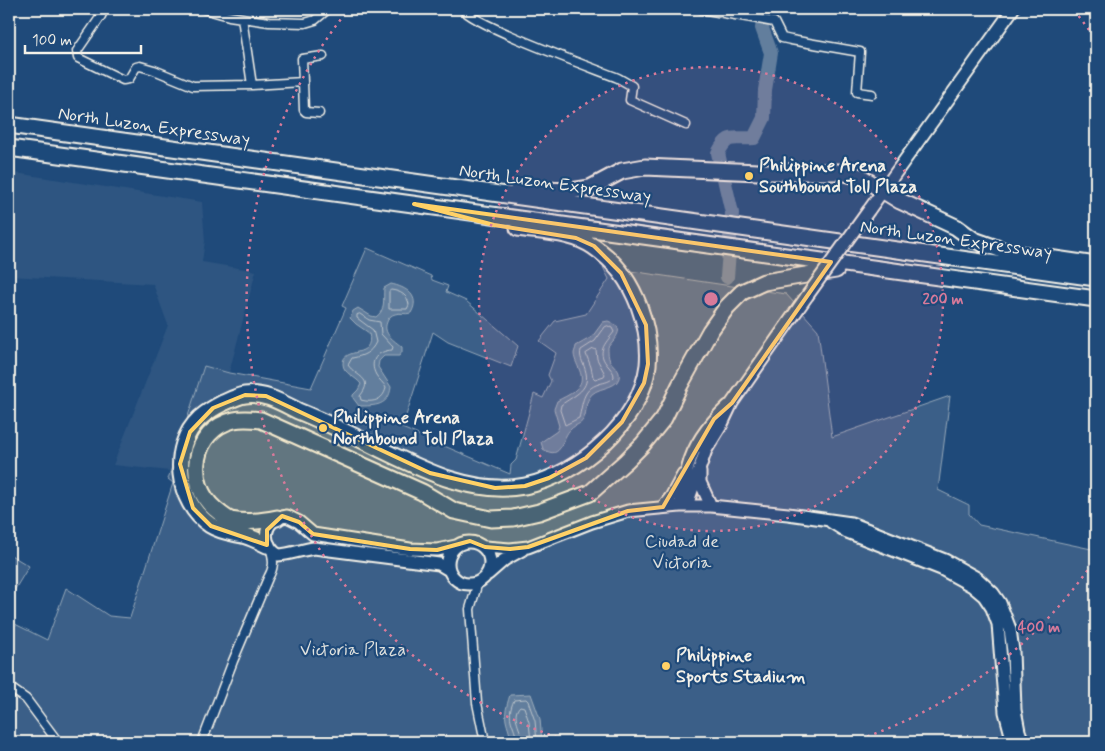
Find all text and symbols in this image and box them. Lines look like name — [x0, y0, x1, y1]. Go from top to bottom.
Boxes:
scale bar — [25, 22, 141, 54]
text: 100 m — [32, 31, 72, 51]
street label: North Luzon Expressway — [57, 102, 251, 152]
place label: Philippine Arena Southbound Toll Plaza — [759, 154, 917, 199]
street label: North Luzon Expressway — [458, 159, 652, 209]
marker: Philippine Arena Southbound Toll Plaza — [743, 170, 755, 182]
street label: North Luzon Expressway — [859, 215, 1053, 265]
centre of rings — [702, 290, 720, 308]
text: 200 m — [923, 290, 964, 310]
place label: Philippine Arena Northbound Toll Plaza — [333, 406, 494, 451]
marker: Philippine Arena Northbound Toll Plaza — [317, 422, 329, 434]
park label: Ciudad de Victoria — [645, 530, 719, 575]
text: 400 m — [1018, 618, 1060, 638]
park label: Victoria Plaza — [300, 638, 406, 662]
place label: Philippine Sports Stadium — [676, 644, 806, 689]
marker: Philippine Sports Stadium — [660, 660, 672, 672]

